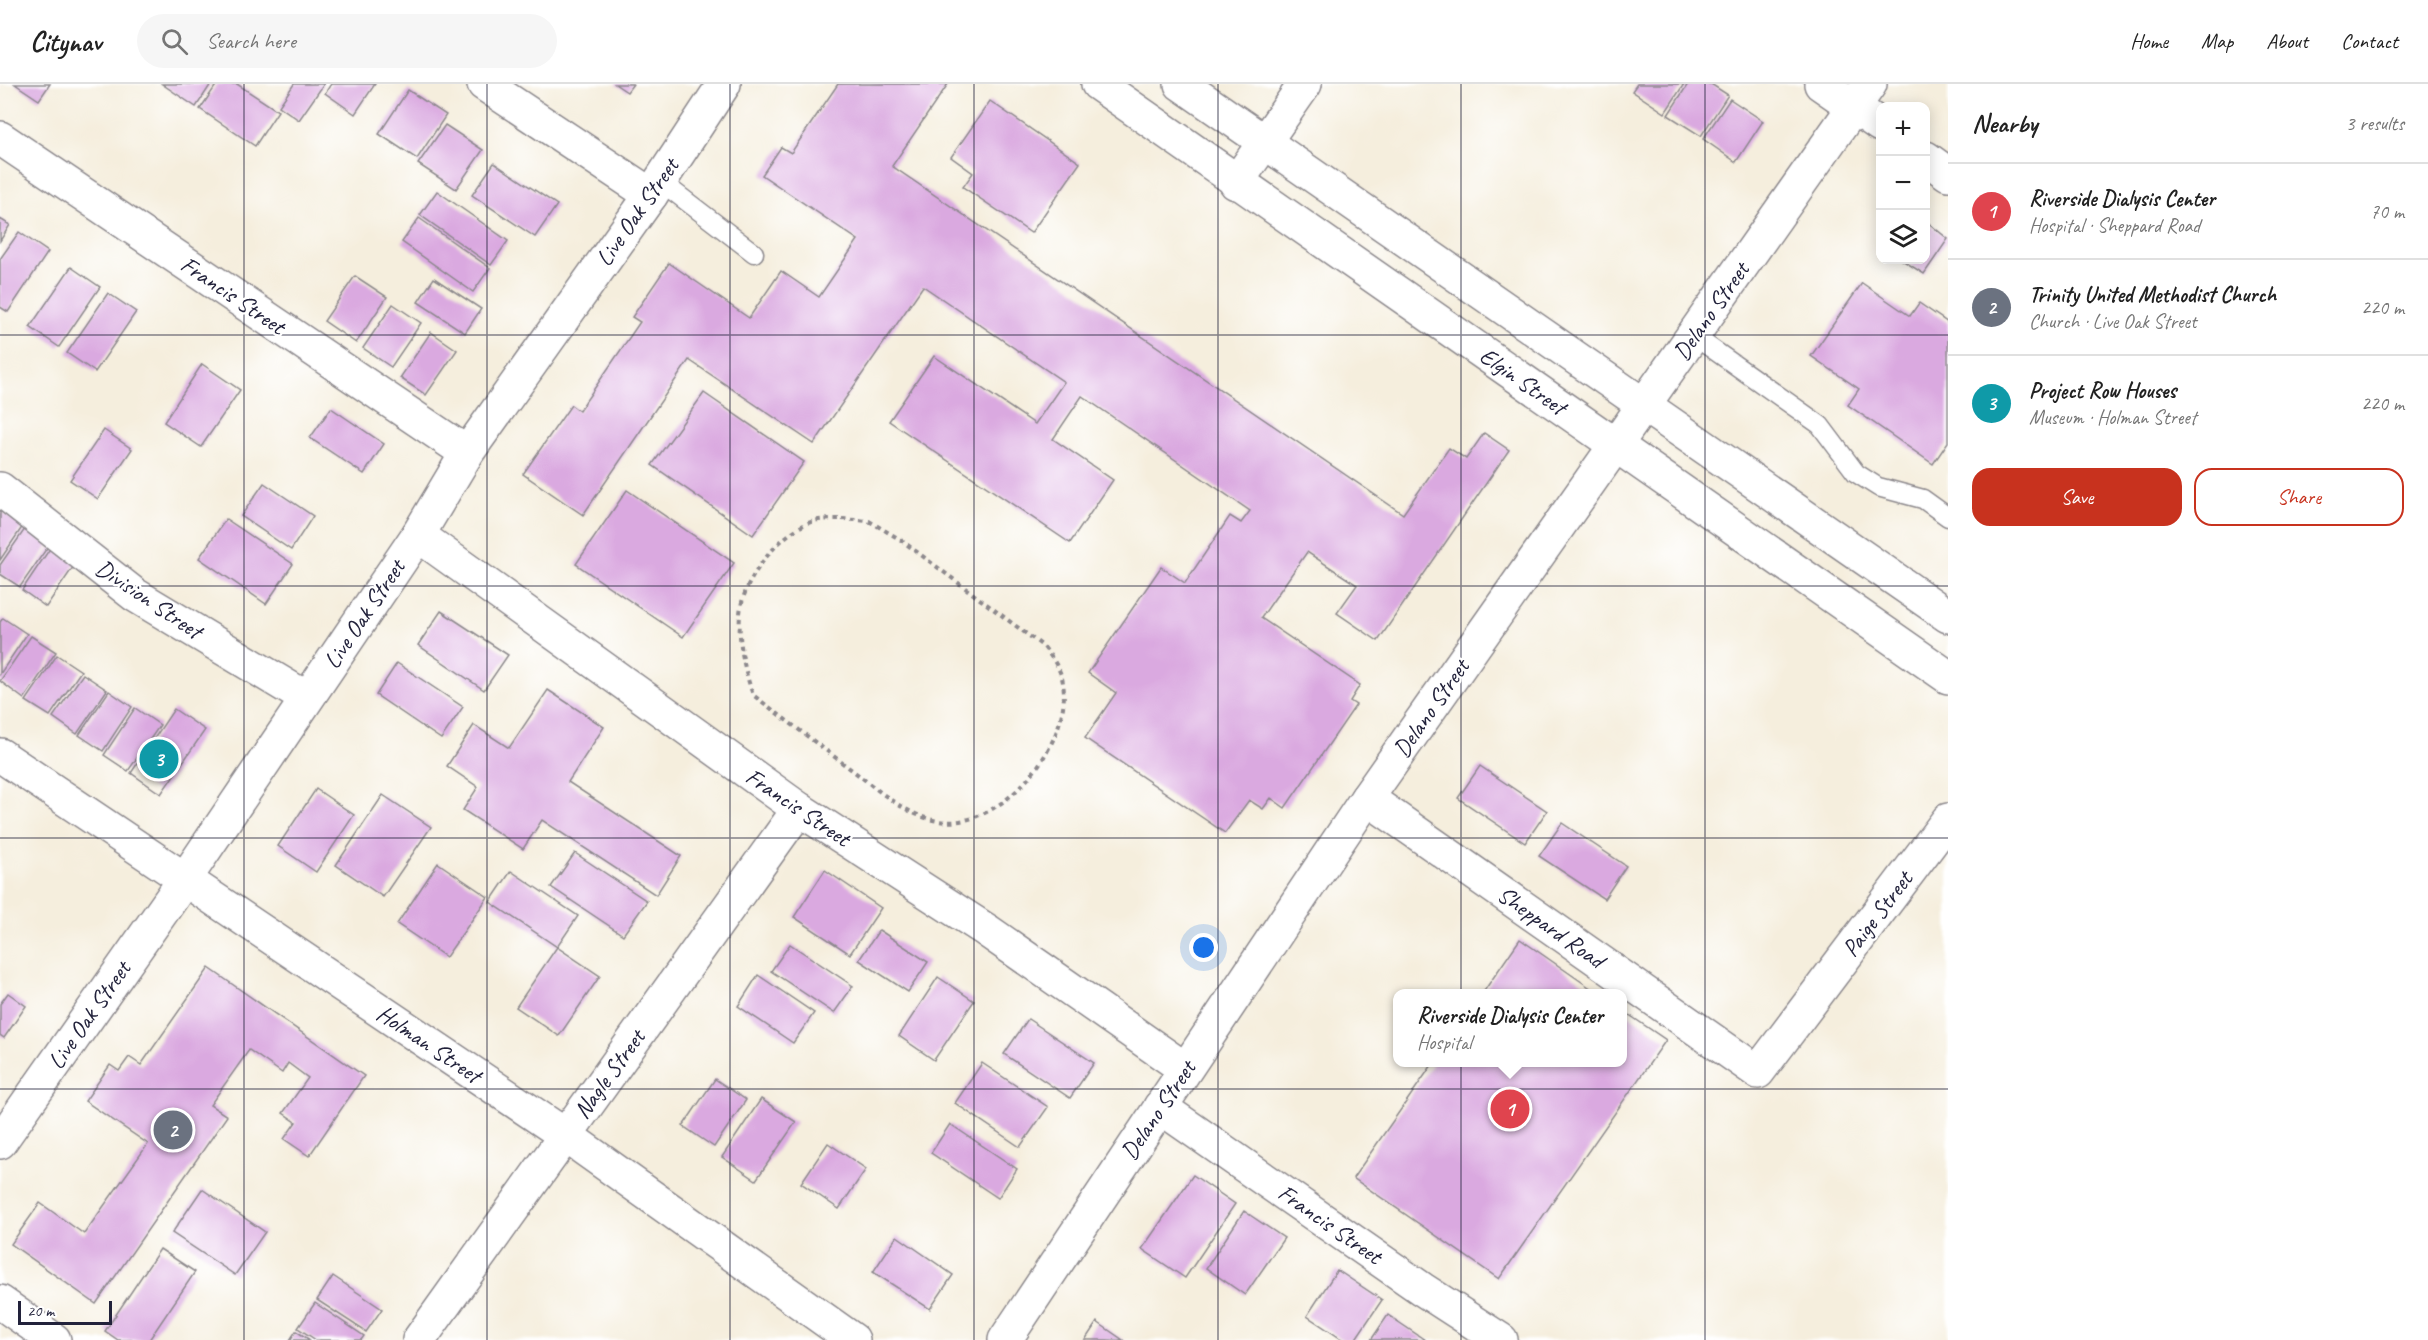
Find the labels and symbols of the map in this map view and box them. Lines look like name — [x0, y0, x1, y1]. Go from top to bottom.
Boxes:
street label: Live Oak Street — [589, 151, 686, 272]
street label: Francis Street — [175, 249, 293, 342]
street label: Delano Street — [1666, 255, 1757, 366]
street label: Elgin Street — [1474, 340, 1575, 423]
street label: Live Oak Street — [317, 552, 412, 674]
street label: Division Street — [90, 553, 210, 647]
street label: Delano Street — [1386, 652, 1477, 763]
pin: 3 — [140, 736, 178, 782]
street label: Francis Street — [740, 761, 858, 854]
street label: Paige Street — [1835, 864, 1920, 963]
street label: Sheppard Road — [1492, 879, 1613, 977]
your location — [1189, 933, 1218, 962]
street label: Live Oak Street — [41, 954, 138, 1075]
street label: Holman Street — [371, 998, 489, 1091]
street label: Nagle Street — [567, 1022, 653, 1124]
street label: Delano Street — [1114, 1053, 1203, 1165]
pin: 1 — [1490, 1086, 1530, 1132]
pin: 2 — [154, 1108, 192, 1152]
street label: Francis Street — [1272, 1177, 1389, 1272]
scale bar — [18, 1298, 112, 1326]

